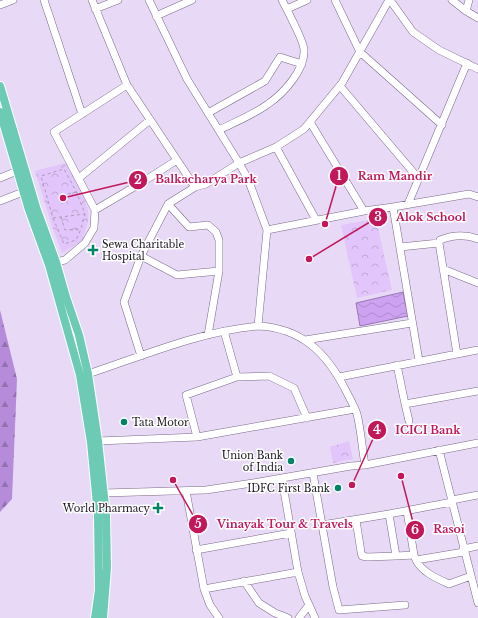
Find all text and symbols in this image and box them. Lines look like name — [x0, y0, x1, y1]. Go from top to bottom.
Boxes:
callout: Ram Mandir — [329, 165, 440, 188]
callout: Balkacharya Park — [128, 168, 265, 191]
text: 1 — [336, 168, 342, 183]
text: Ram Mandir — [358, 169, 433, 183]
text: 2 — [134, 172, 142, 187]
text: Balkacharya Park — [155, 172, 257, 186]
callout: Alok School — [368, 205, 474, 228]
text: 3 — [374, 209, 382, 224]
text: Alok School — [395, 210, 466, 224]
place label: Sewa Charitable Hospital — [102, 238, 184, 263]
marker: Sewa Charitable Hospital — [87, 244, 99, 256]
place label: Tata Motor — [132, 416, 189, 429]
marker: Tata Motor — [119, 417, 129, 427]
callout: ICICI Bank — [367, 419, 469, 442]
text: 4 — [373, 422, 381, 437]
text: ICICI Bank — [395, 423, 461, 437]
place label: Union Bank of India — [222, 449, 284, 474]
marker: Union Bank of India — [286, 456, 296, 466]
place label: IDFC First Bank — [247, 482, 331, 495]
marker: IDFC First Bank — [333, 483, 343, 493]
place label: World Pharmacy — [62, 502, 151, 515]
marker: World Pharmacy — [153, 503, 163, 513]
callout: Vinayak Tour & Travels — [188, 512, 361, 535]
text: 5 — [194, 516, 202, 531]
text: Vinayak Tour & Travels — [216, 517, 353, 531]
callout: Rasoi — [405, 518, 472, 541]
text: 6 — [411, 522, 419, 537]
text: Rasoi — [433, 522, 465, 536]

